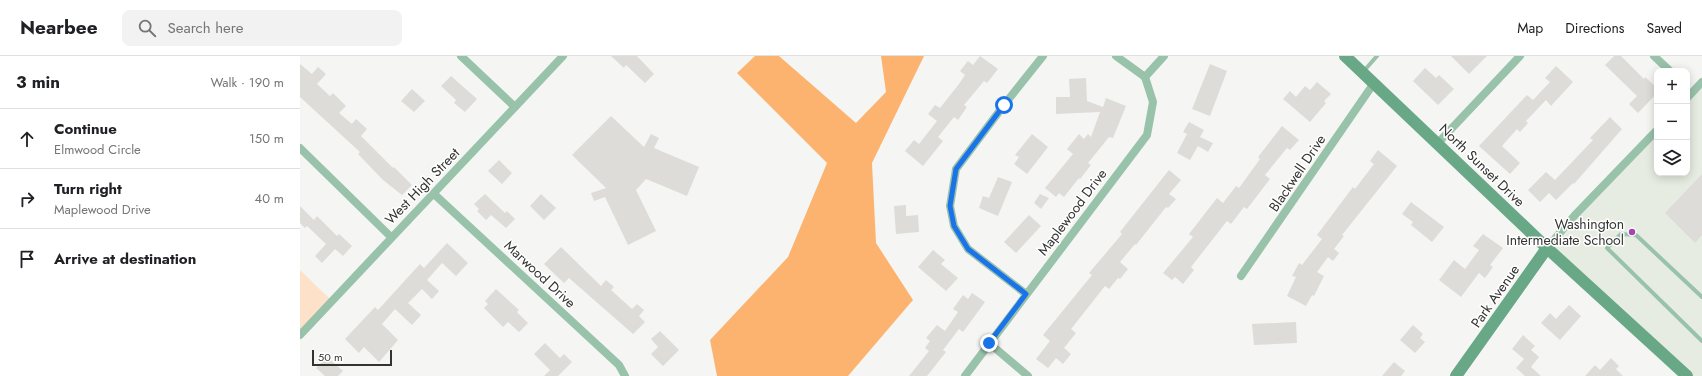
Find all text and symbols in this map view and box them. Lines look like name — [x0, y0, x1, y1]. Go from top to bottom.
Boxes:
search box — [122, 10, 402, 46]
text: Nearbee — [20, 14, 98, 41]
icon: search — [136, 17, 158, 39]
text: Search here — [168, 17, 243, 39]
text: Map — [1517, 18, 1543, 38]
text: Directions — [1565, 18, 1625, 38]
text: Saved — [1647, 18, 1682, 38]
map controls — [1654, 68, 1690, 176]
button: + — [1654, 68, 1690, 104]
text: 3 min — [16, 70, 60, 94]
text: Walk · 190 m — [211, 73, 284, 92]
route start — [995, 96, 1013, 114]
button: − — [1654, 104, 1690, 140]
text: Continue — [54, 118, 117, 140]
street label: North Sunset Drive — [1435, 119, 1529, 211]
icon: ahead — [16, 128, 38, 150]
text: 150 m — [249, 129, 284, 148]
street label: Blackwell Drive — [1264, 130, 1330, 216]
text: Elmwood Circle — [54, 140, 141, 159]
button: layers — [1654, 140, 1690, 176]
street label: West High Street — [380, 143, 464, 229]
street label: Maplewood Drive — [1033, 164, 1111, 260]
text: Turn right — [54, 178, 122, 200]
icon: right — [16, 188, 38, 210]
text: 40 m — [255, 189, 284, 208]
text: Maplewood Drive — [54, 200, 151, 219]
place label: Washington Intermediate School — [1506, 214, 1624, 250]
marker: Washington Intermediate School — [1627, 227, 1637, 237]
street label: Marwood Drive — [500, 236, 580, 312]
icon: arrive — [16, 248, 38, 270]
text: Arrive at destination — [54, 248, 196, 270]
street label: Park Avenue — [1466, 260, 1524, 332]
route end — [980, 334, 998, 352]
scale bar — [312, 348, 392, 367]
text: 50 m — [318, 349, 343, 365]

